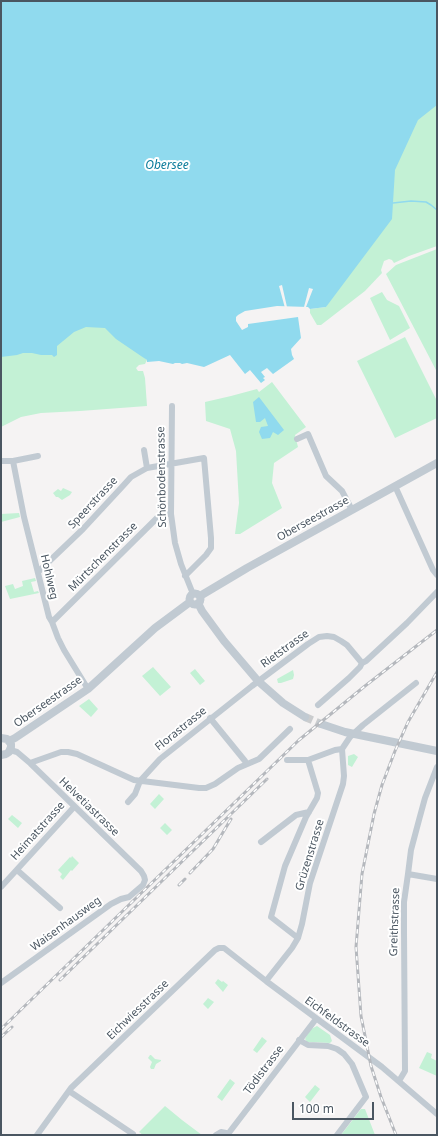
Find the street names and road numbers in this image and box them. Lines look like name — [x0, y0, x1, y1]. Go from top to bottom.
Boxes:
street label: Schönbodenstrasse — [155, 426, 169, 528]
street label: Speerstrasse — [66, 474, 120, 532]
street label: Oberseestrasse — [275, 494, 351, 544]
street label: Mürtschenstrasse — [66, 520, 140, 594]
street label: Hohlweg — [37, 553, 61, 601]
street label: Rietstrasse — [258, 627, 312, 671]
street label: Oberseestrasse — [11, 674, 85, 730]
street label: Florastrasse — [153, 704, 209, 754]
street label: Helvetiastrasse — [56, 775, 122, 839]
street label: Heimatstrasse — [8, 799, 68, 863]
street label: Grüzenstrasse — [293, 818, 327, 892]
street label: Greithstrasse — [387, 887, 403, 957]
street label: Waisenhausweg — [28, 894, 104, 954]
street label: Eichwiesstrasse — [104, 977, 172, 1043]
street label: Eichfeldstrasse — [302, 994, 372, 1050]
street label: Tödistrasse — [241, 1043, 287, 1097]

